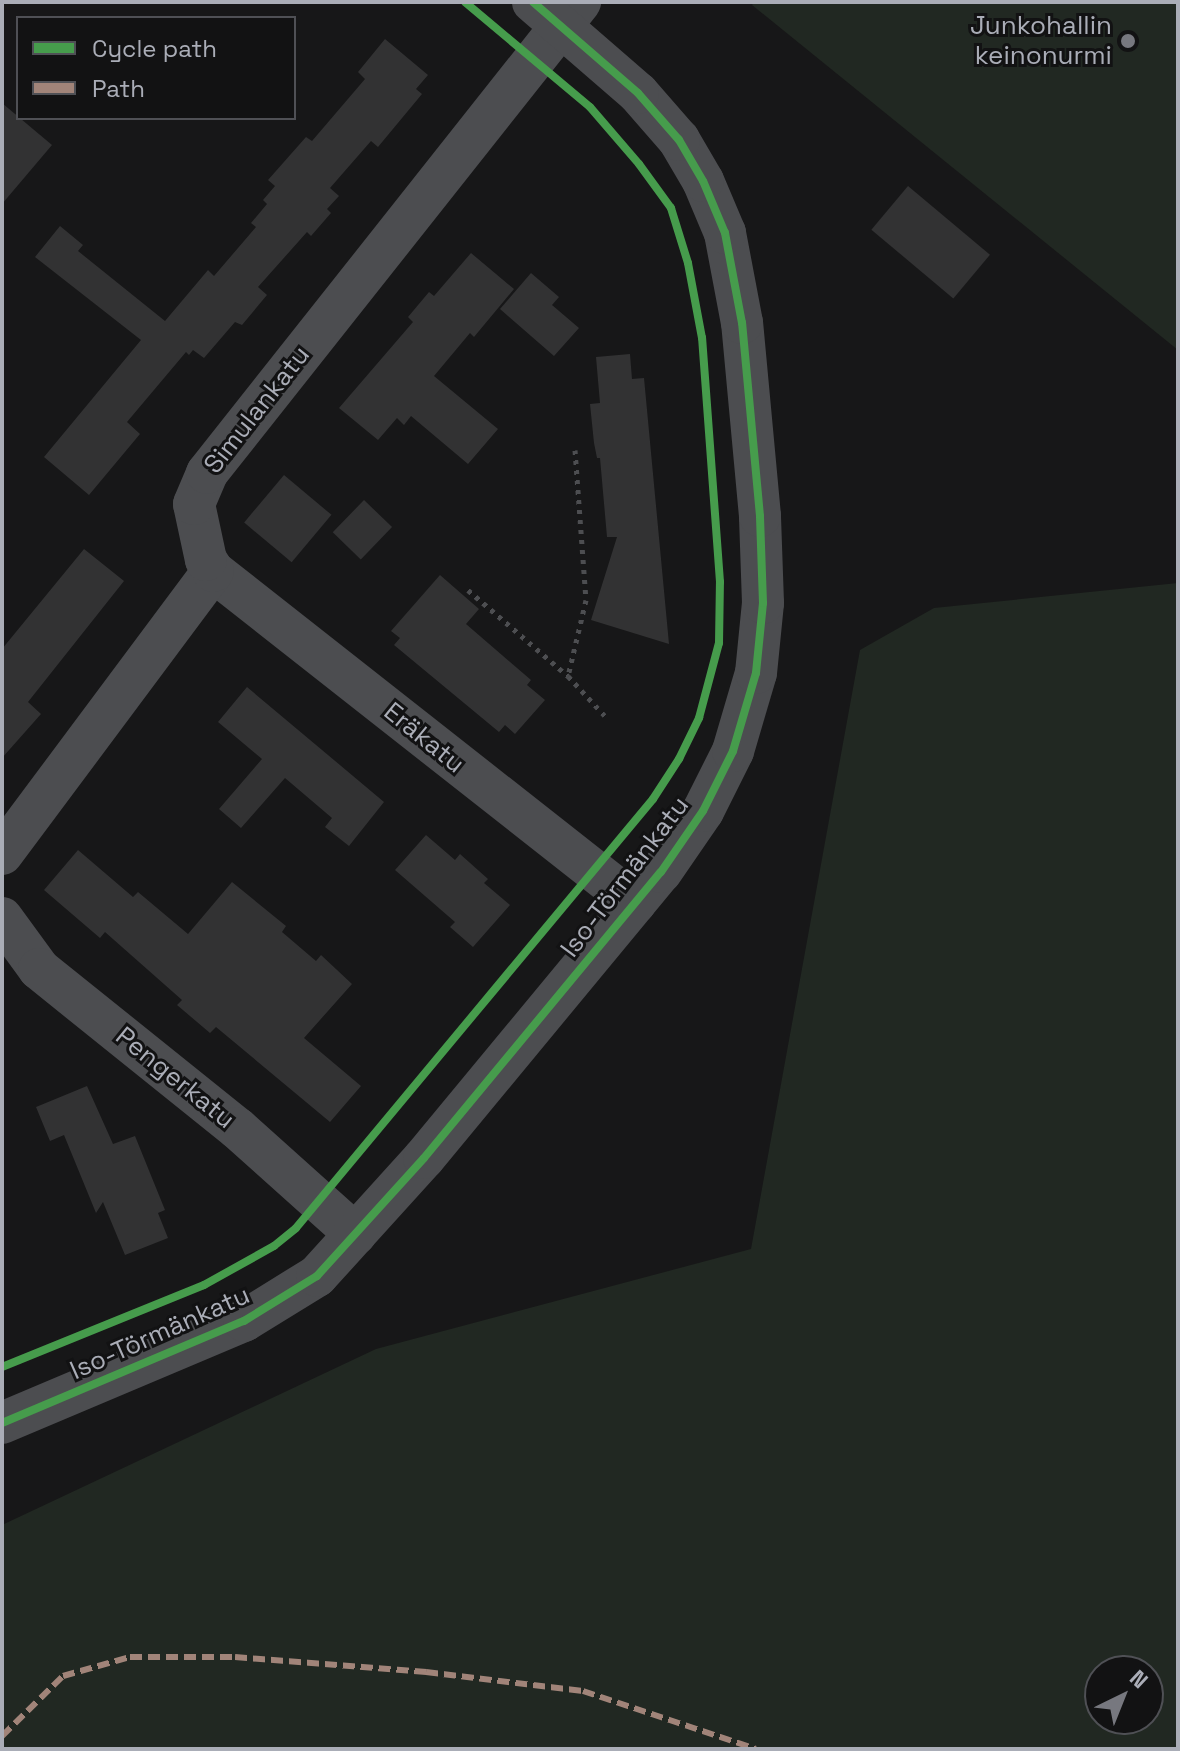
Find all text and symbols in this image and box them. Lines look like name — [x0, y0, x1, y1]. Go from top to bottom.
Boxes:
place label: Junkohallin keinonurmi — [970, 10, 1112, 72]
legend — [16, 16, 296, 120]
marker: Junkohallin keinonurmi — [1119, 32, 1137, 50]
text: Cycle path — [92, 33, 217, 64]
text: Path — [92, 73, 145, 104]
street label: Simulankatu — [198, 340, 316, 480]
street label: Eräkatu — [377, 696, 471, 780]
street label: Iso-Törmänkatu — [554, 790, 696, 964]
street label: Pengerkatu — [109, 1021, 241, 1135]
street label: Iso-Törmänkatu — [65, 1279, 255, 1387]
north arrow — [1084, 1655, 1164, 1735]
text: N — [1124, 1664, 1154, 1694]

